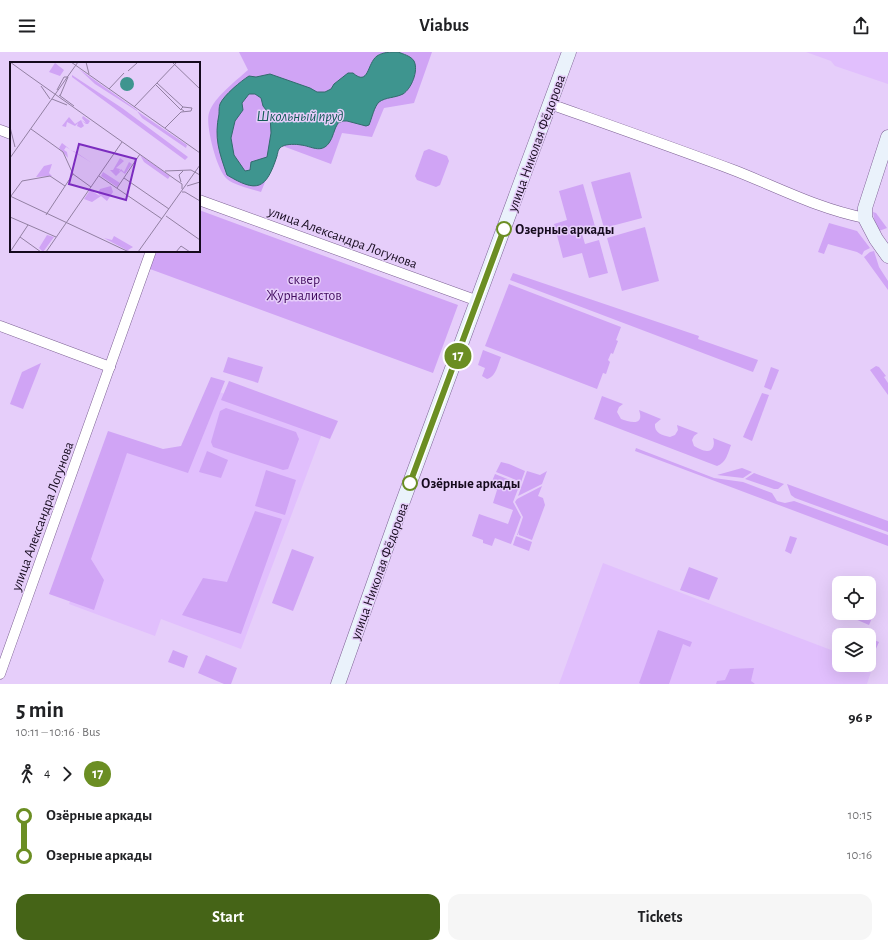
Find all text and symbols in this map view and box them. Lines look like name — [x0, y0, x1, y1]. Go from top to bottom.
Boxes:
icon: menu — [16, 15, 38, 37]
icon: share — [850, 15, 872, 37]
text: Viabus — [419, 17, 469, 35]
inset map — [10, 62, 200, 252]
street label: улица Николая Фёдорова — [505, 72, 568, 215]
water label: Школьный пруд — [256, 109, 344, 124]
street label: улица Александра Логунова — [265, 204, 420, 272]
marker: Озерные аркады — [496, 221, 512, 237]
place label: Озерные аркады — [515, 223, 614, 237]
park label: сквер Журналистов — [266, 273, 342, 303]
line badge: 17 — [440, 343, 476, 369]
text: 17 — [452, 349, 464, 363]
street label: улица Александра Логунова — [9, 439, 77, 594]
marker: Озёрные аркады — [402, 475, 418, 491]
place label: Озёрные аркады — [421, 477, 520, 491]
street label: улица Николая Фёдорова — [348, 500, 411, 643]
map controls — [832, 576, 876, 672]
button: locate — [832, 576, 876, 620]
button: layers — [832, 628, 876, 672]
text: 5 min — [16, 699, 64, 721]
text: 96 ₽ — [848, 710, 872, 725]
text: 10:11 – 10:16 · Bus — [16, 726, 100, 739]
icon: walk — [16, 763, 38, 785]
icon: forward — [56, 763, 78, 785]
text: 4 — [44, 767, 50, 780]
text: 17 — [92, 767, 103, 781]
text: Озёрные аркады — [46, 808, 152, 823]
text: 10:15 — [848, 809, 872, 822]
text: Озерные аркады — [46, 848, 152, 863]
text: 10:16 — [847, 849, 872, 862]
button: Start — [16, 894, 440, 940]
button: Tickets — [448, 894, 872, 940]

